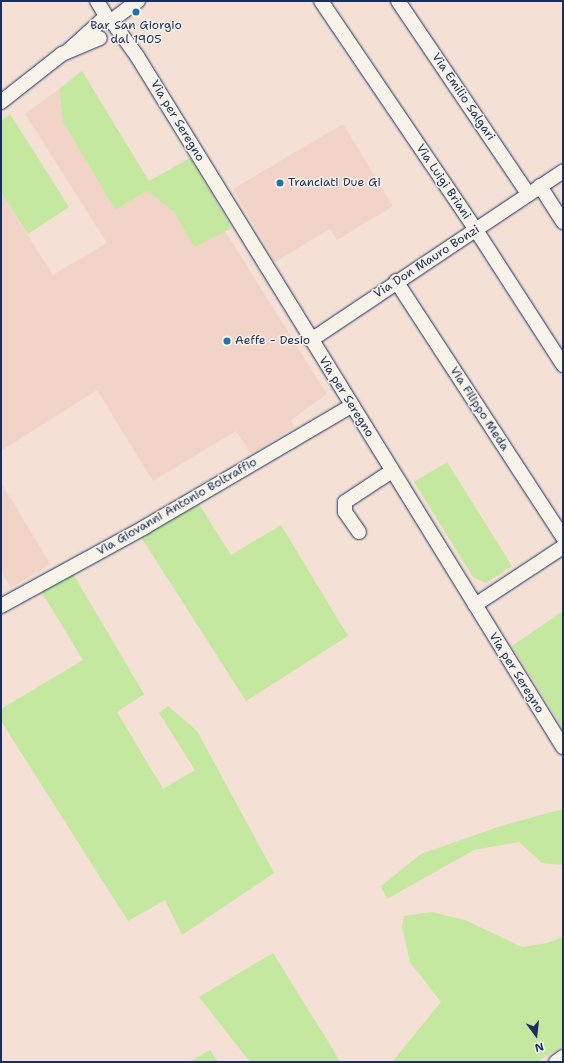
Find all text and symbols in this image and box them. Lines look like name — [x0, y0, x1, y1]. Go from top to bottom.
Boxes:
marker: Bar San Giorgio dal 1905 — [131, 7, 141, 17]
place label: Bar San Giorgio dal 1905 — [90, 19, 182, 47]
street label: Via Emilio Salgari — [428, 51, 498, 143]
street label: Via per Seregno — [147, 78, 207, 164]
street label: Via Luigi Briani — [413, 142, 473, 222]
place label: Tranciati Due Gi — [288, 176, 381, 190]
marker: Tranciati Due Gi — [275, 178, 285, 188]
street label: Via Don Mauro Bonzi — [371, 222, 483, 302]
place label: Aeffe - Desio — [235, 334, 310, 348]
marker: Aeffe - Desio — [222, 336, 232, 346]
street label: Via per Seregno — [315, 354, 377, 440]
street label: Via Filippo Meda — [446, 364, 512, 454]
street label: Via Giovanni Antonio Boltraffio — [94, 455, 260, 559]
street label: Via per Seregno — [485, 630, 547, 716]
north arrow — [516, 1015, 556, 1055]
text: N — [533, 1039, 545, 1055]

